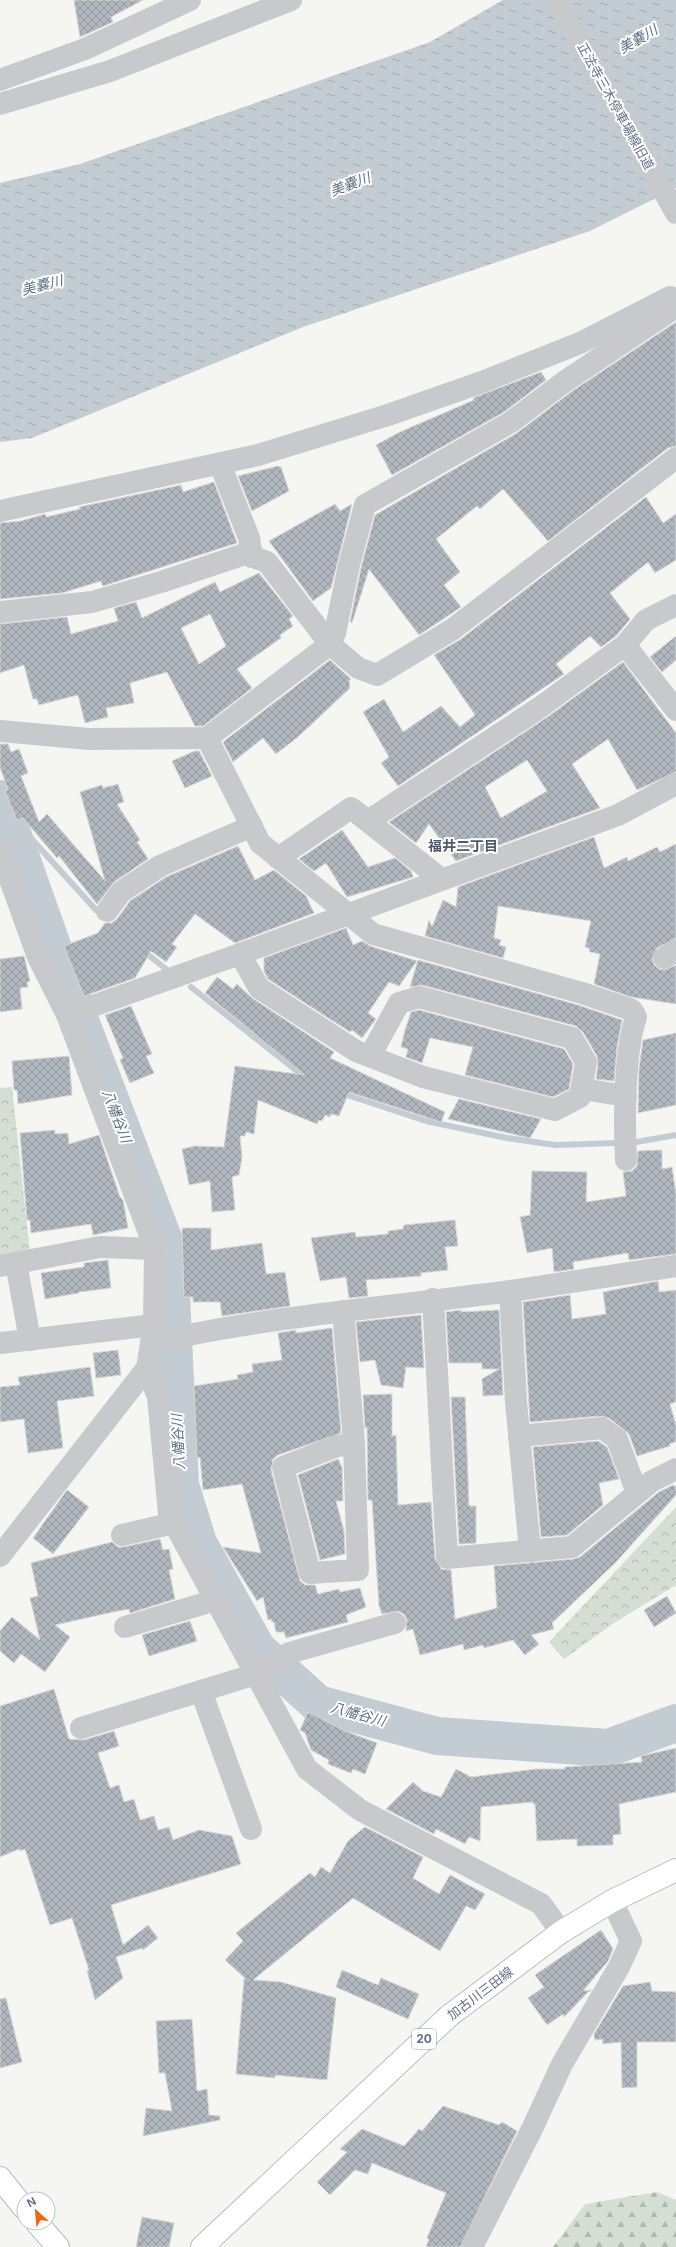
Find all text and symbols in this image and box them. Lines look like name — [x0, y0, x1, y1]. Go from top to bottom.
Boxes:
water label: 美嚢川 — [615, 20, 662, 56]
street label: 正法寺三木停車場線旧道 — [574, 40, 658, 172]
water label: 美嚢川 — [327, 167, 374, 199]
water label: 美嚢川 — [19, 271, 66, 298]
district label: 福井二丁目 — [428, 837, 498, 854]
water label: 八幡谷川 — [99, 1087, 136, 1147]
water label: 八幡谷川 — [167, 1412, 187, 1470]
water label: 八幡谷川 — [329, 1698, 389, 1729]
street label: 加古川三田線 — [444, 1963, 516, 2023]
road number: 20 — [412, 2029, 436, 2049]
north arrow — [16, 2191, 56, 2231]
text: N — [25, 2194, 38, 2210]

